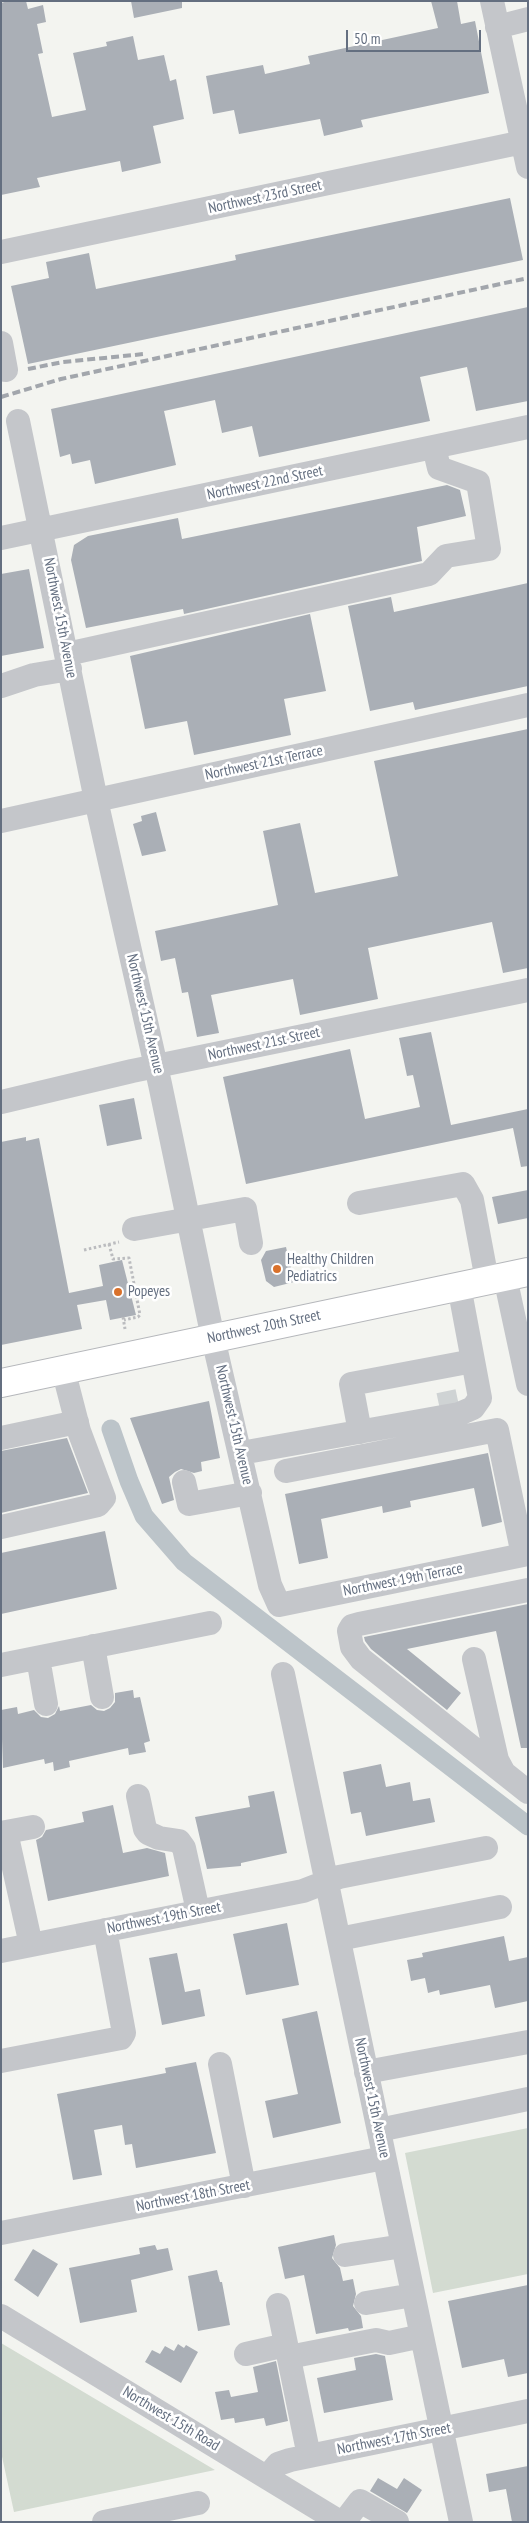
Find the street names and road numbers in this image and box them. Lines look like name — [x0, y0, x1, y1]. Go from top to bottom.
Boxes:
street label: Northwest 23rd Street — [207, 176, 323, 218]
street label: Northwest 22nd Street — [205, 462, 325, 504]
street label: Northwest 15th Avenue — [39, 556, 81, 680]
street label: Northwest 21st Terrace — [204, 742, 324, 784]
street label: Northwest 15th Avenue — [122, 952, 168, 1076]
street label: Northwest 21st Street — [206, 1023, 322, 1065]
street label: Northwest 20th Street — [206, 1306, 322, 1348]
street label: Northwest 15th Avenue — [211, 1363, 257, 1487]
street label: Northwest 19th Terrace — [342, 1560, 464, 1600]
street label: Northwest 19th Street — [106, 1898, 222, 1938]
street label: Northwest 15th Avenue — [350, 2036, 394, 2160]
street label: Northwest 18th Street — [135, 2176, 251, 2216]
street label: Northwest 15th Road — [119, 2383, 223, 2455]
street label: Northwest 17th Street — [336, 2419, 452, 2459]

